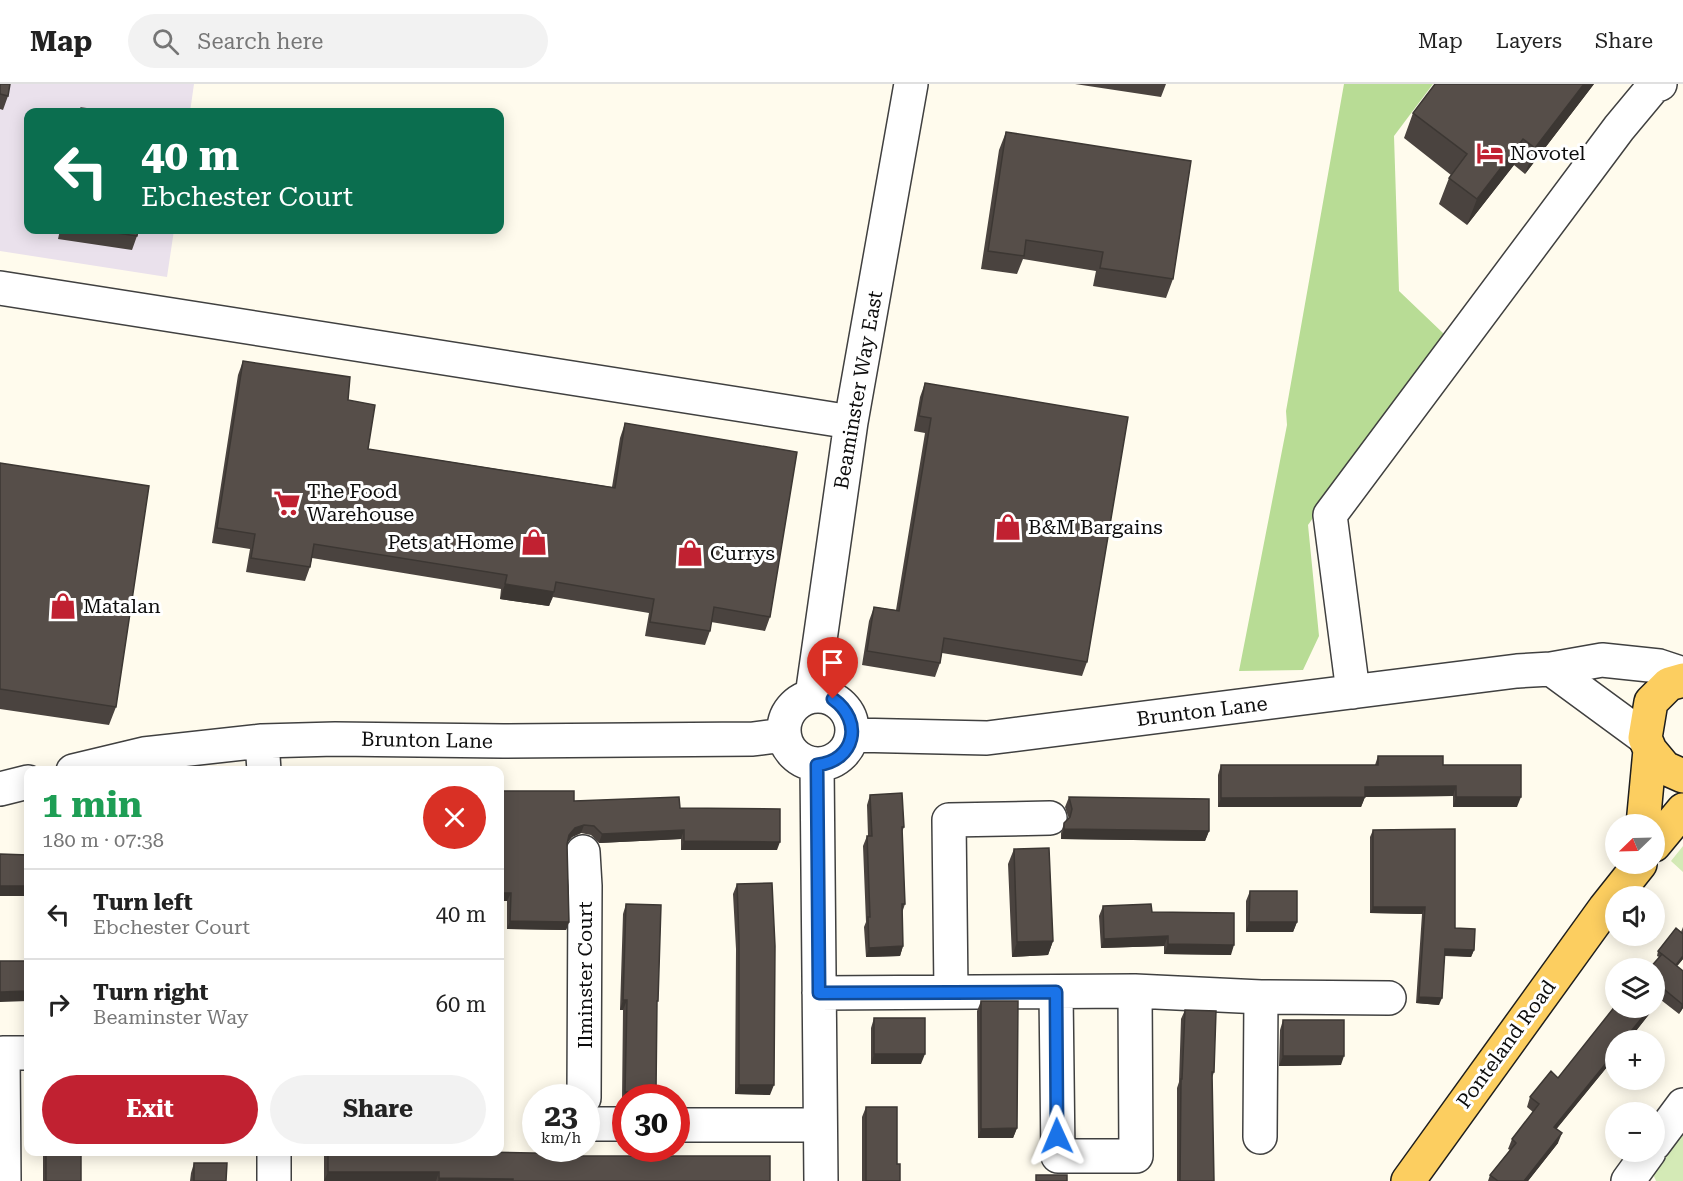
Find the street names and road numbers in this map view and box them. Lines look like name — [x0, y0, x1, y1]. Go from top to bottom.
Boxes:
street label: Beaminster Way East — [829, 288, 887, 491]
street label: Brunton Lane — [1135, 691, 1269, 731]
street label: Brunton Lane — [361, 727, 493, 753]
street label: Ilminster Court — [573, 901, 597, 1049]
street label: Ponteland Road — [1451, 975, 1561, 1113]

